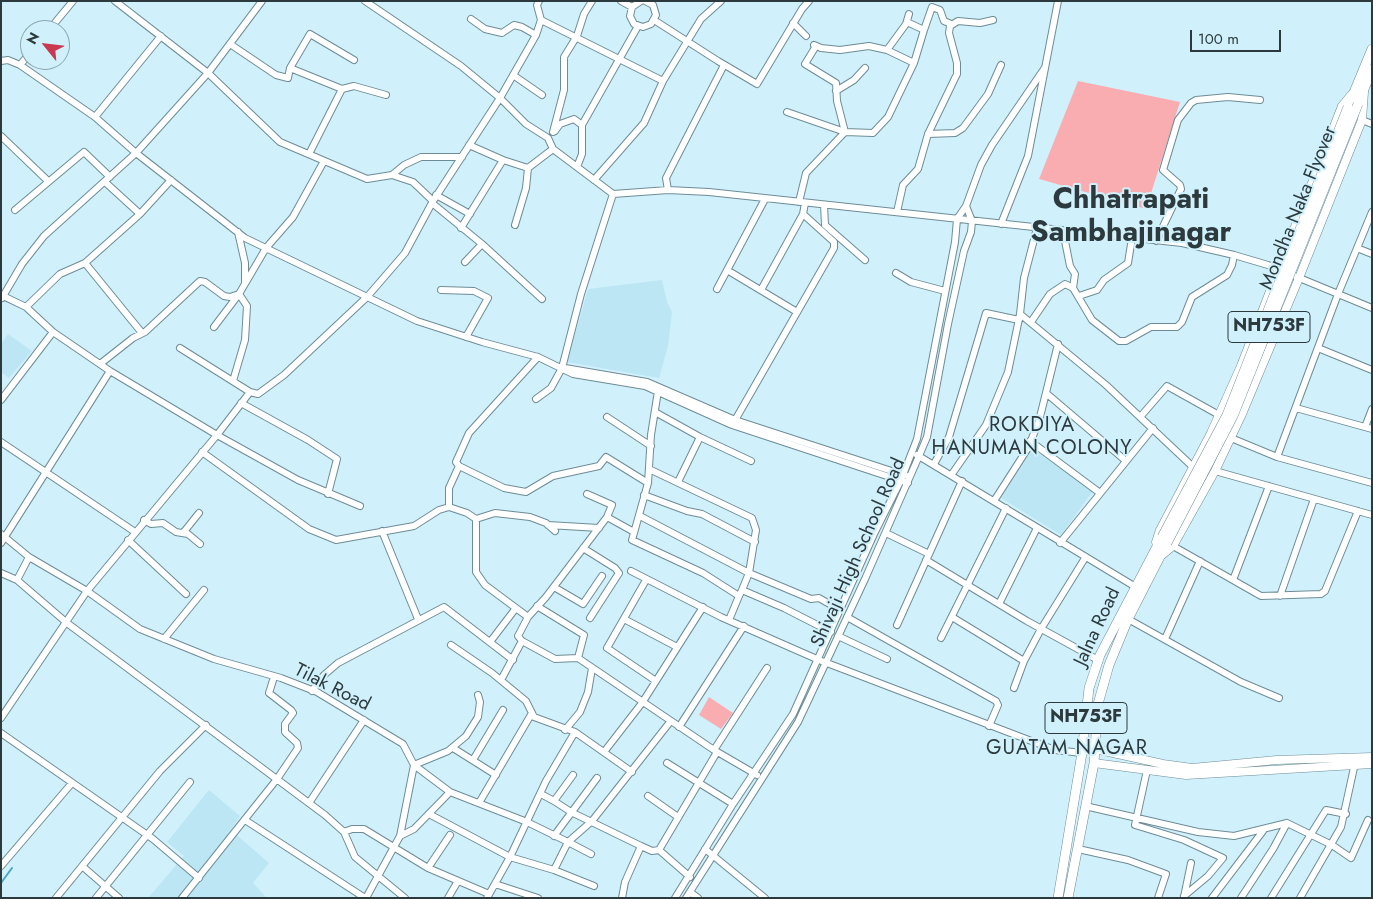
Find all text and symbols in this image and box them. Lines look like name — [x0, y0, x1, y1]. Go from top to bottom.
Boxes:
north arrow — [20, 20, 70, 70]
scale bar — [1193, 20, 1284, 52]
text: N — [21, 28, 44, 48]
text: 100 m — [1198, 28, 1239, 50]
street label: Mondha Naka Flyover — [1256, 123, 1342, 293]
district label: Chhatrapati Sambhajinagar — [1031, 184, 1231, 252]
road number: NH753F — [1228, 312, 1310, 342]
district label: ROKDIYA HANUMAN COLONY — [930, 414, 1134, 461]
street label: Shivaji High School Road — [807, 455, 911, 651]
street label: Jalna Road — [1070, 584, 1126, 670]
street label: Tilak Road — [290, 659, 374, 717]
road number: NH753F — [1045, 702, 1127, 734]
district label: GUATAM NAGAR — [985, 737, 1149, 761]

